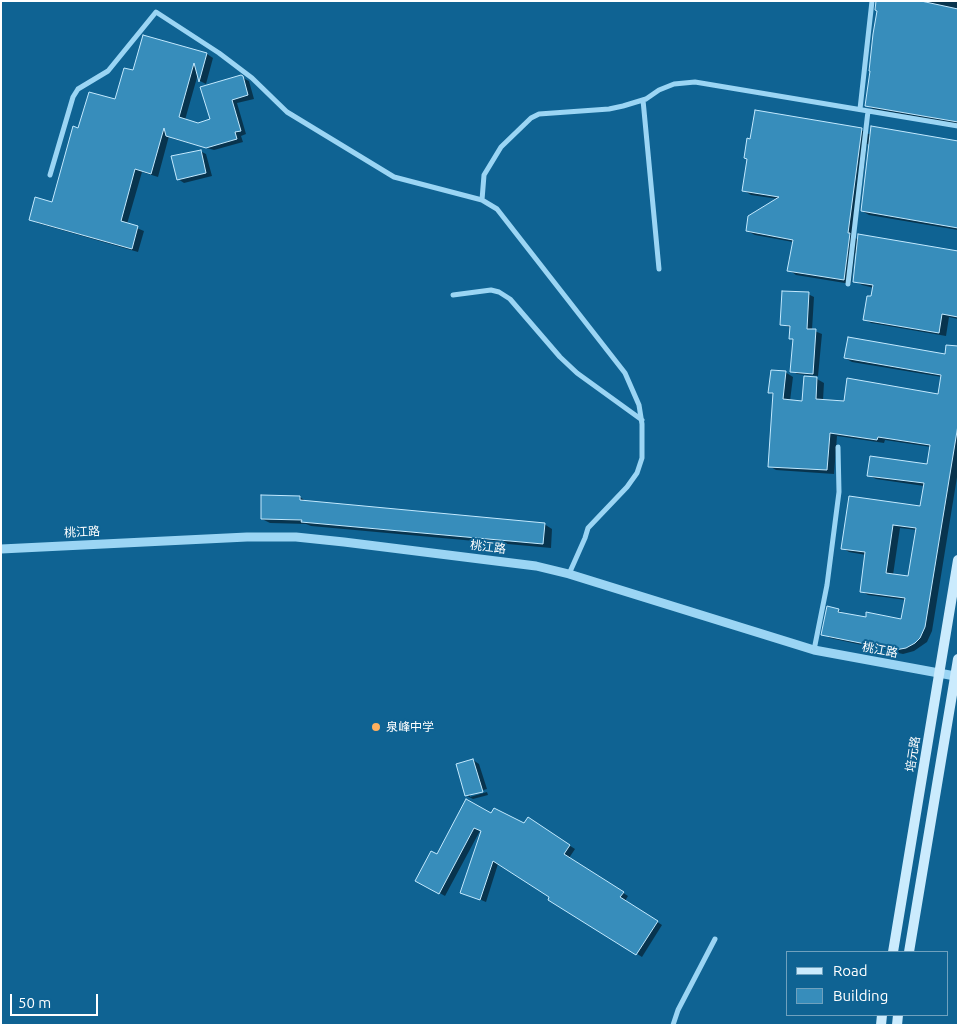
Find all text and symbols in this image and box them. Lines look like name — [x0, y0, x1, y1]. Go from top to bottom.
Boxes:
street label: 桃江路 — [64, 524, 100, 540]
street label: 桃江路 — [469, 538, 507, 556]
street label: 桃江路 — [861, 639, 899, 661]
place label: 泉峰中学 — [386, 720, 434, 734]
marker: 泉峰中学 — [370, 721, 382, 733]
street label: 培元路 — [903, 735, 923, 773]
legend — [786, 951, 949, 1016]
text: Road — [833, 962, 868, 979]
scale bar — [12, 984, 100, 1016]
text: Building — [833, 987, 888, 1004]
text: 50 m — [18, 994, 51, 1011]

